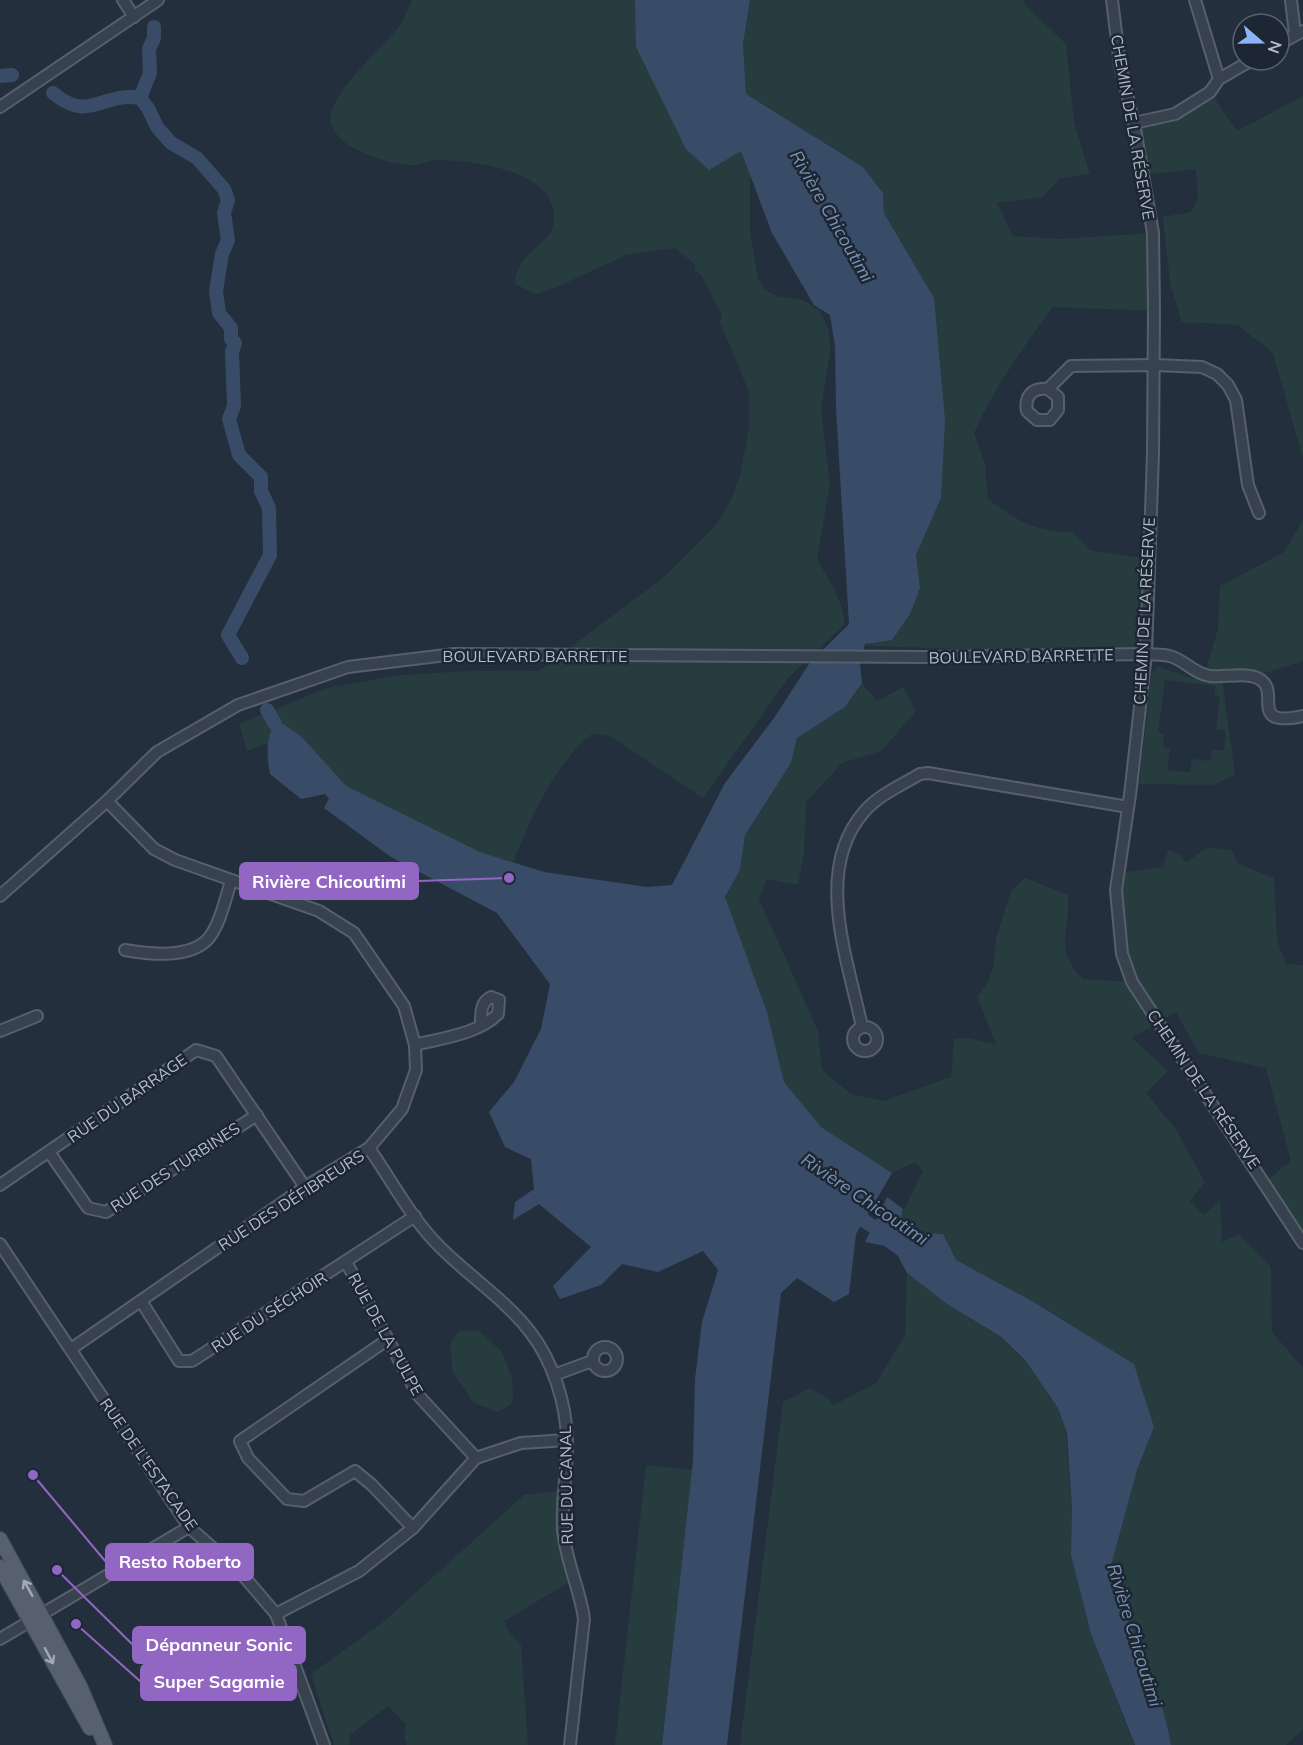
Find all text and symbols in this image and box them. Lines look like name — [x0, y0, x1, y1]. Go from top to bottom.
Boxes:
north arrow — [1231, 12, 1291, 72]
street label: CHEMIN DE LA RÉSERVE — [1107, 33, 1159, 221]
text: N — [1264, 38, 1287, 56]
water label: Rivière Chicoutimi — [785, 146, 879, 287]
street label: CHEMIN DE LA RÉSERVE — [1129, 517, 1159, 705]
street label: BOULEVARD BARRETTE — [928, 644, 1114, 668]
street label: BOULEVARD BARRETTE — [443, 646, 627, 666]
callout: Rivière Chicoutimi — [240, 863, 418, 899]
text: Rivière Chicoutimi — [252, 870, 406, 893]
street label: CHEMIN DE LA RÉSERVE — [1143, 1006, 1265, 1172]
street label: RUE DU BARRAGE — [63, 1049, 191, 1147]
street label: RUE DES TURBINES — [107, 1118, 243, 1216]
street label: RUE DES DÉFIBREURS — [214, 1145, 368, 1255]
water label: Rivière Chicoutimi — [797, 1148, 934, 1250]
street label: RUE DU SÉCHOIR — [207, 1267, 331, 1357]
street label: RUE DE LA PULPE — [344, 1269, 428, 1399]
street label: RUE DE L'ESTACADE — [96, 1394, 202, 1534]
street label: RUE DU CANAL — [555, 1425, 577, 1545]
callout: Resto Roberto — [106, 1544, 253, 1580]
text: Resto Roberto — [119, 1550, 241, 1573]
water label: Rivière Chicoutimi — [1102, 1561, 1168, 1710]
one-way arrow — [22, 1579, 33, 1597]
callout: Dépanneur Sonic — [133, 1627, 305, 1663]
text: Dépanneur Sonic — [145, 1633, 293, 1656]
one-way arrow — [44, 1647, 55, 1665]
callout: Super Sagamie — [141, 1664, 296, 1700]
text: Super Sagamie — [153, 1670, 285, 1693]

